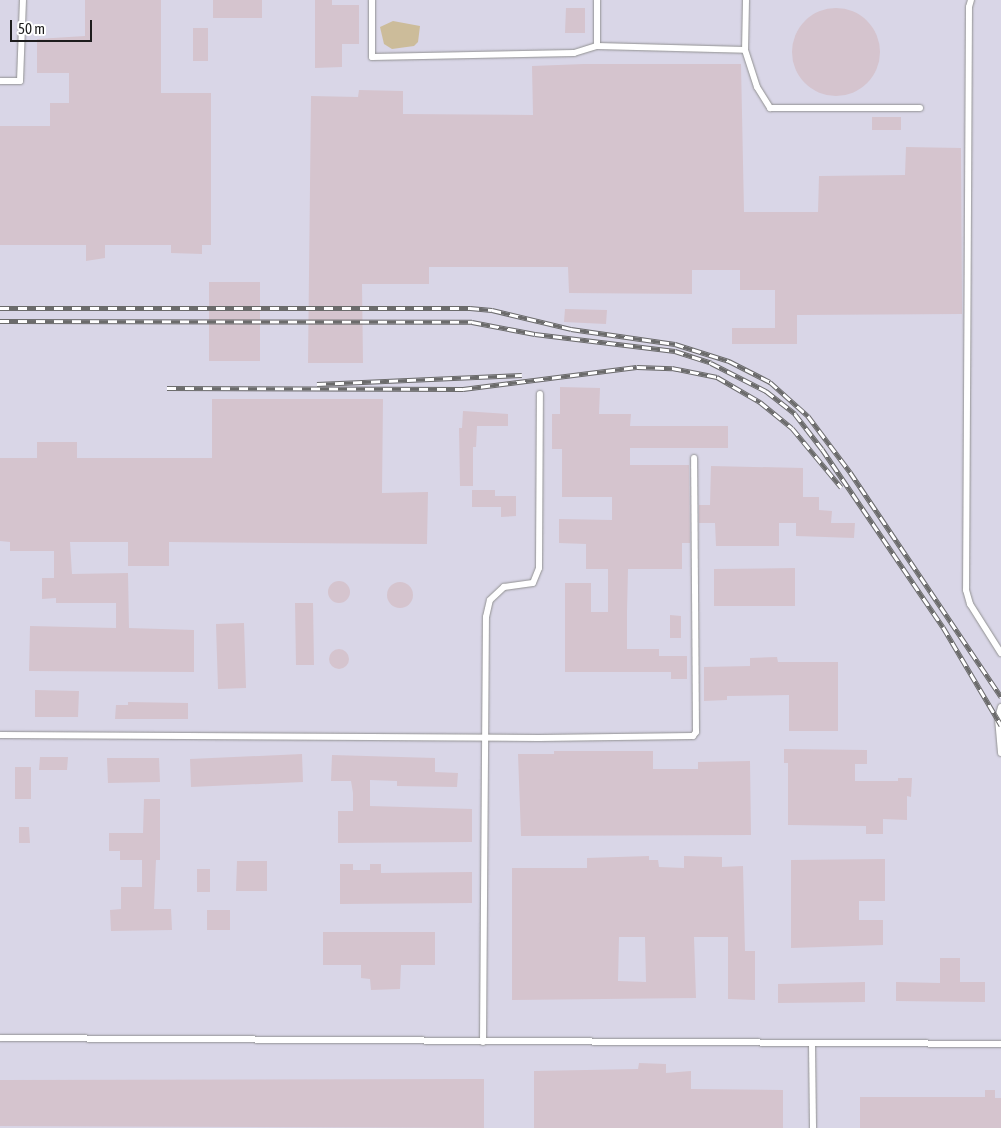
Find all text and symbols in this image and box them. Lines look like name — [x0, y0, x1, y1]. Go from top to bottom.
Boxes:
scale bar — [12, 10, 95, 42]
text: 50 m — [18, 20, 45, 37]

